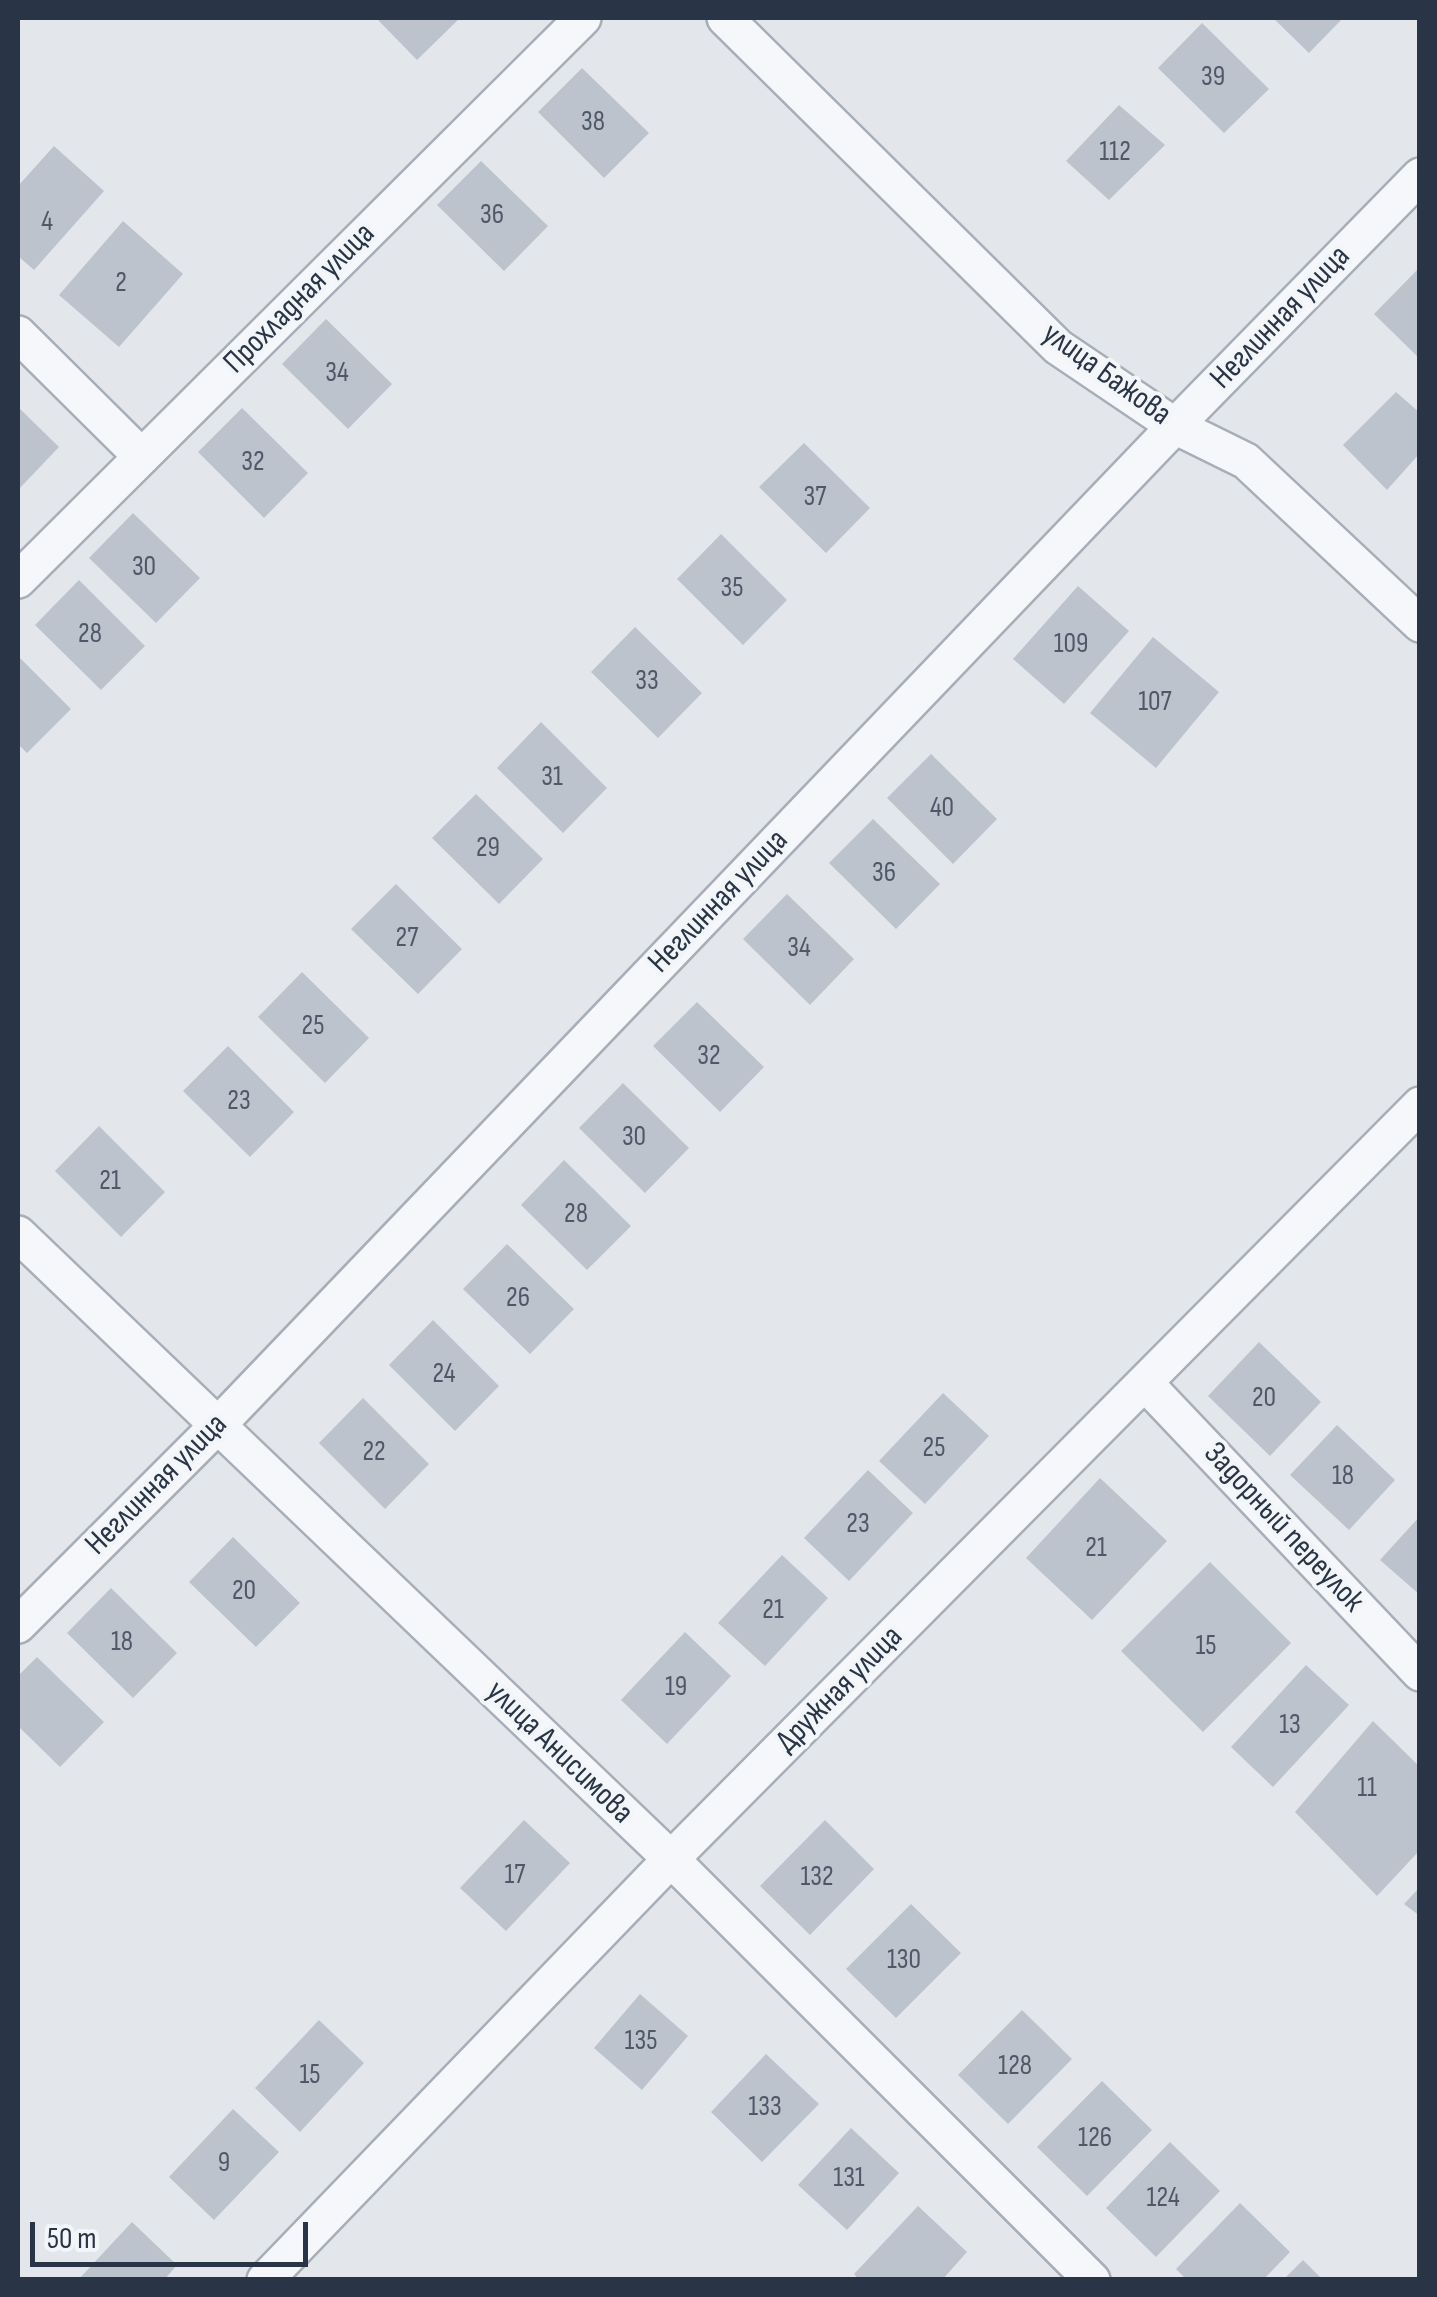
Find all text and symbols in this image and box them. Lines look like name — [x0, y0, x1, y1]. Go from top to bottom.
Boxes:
house number: 39 — [1201, 61, 1225, 95]
house number: 38 — [581, 106, 605, 140]
house number: 112 — [1099, 136, 1131, 170]
house number: 36 — [480, 199, 504, 233]
house number: 4 — [41, 206, 53, 240]
street label: Прохладная улица — [216, 215, 384, 383]
street label: Неглинная улица — [1203, 238, 1359, 398]
house number: 2 — [115, 267, 127, 301]
street label: улица Бажова — [1034, 315, 1178, 435]
house number: 34 — [325, 357, 349, 391]
house number: 32 — [241, 446, 265, 480]
house number: 37 — [804, 481, 826, 515]
house number: 30 — [132, 551, 156, 585]
house number: 35 — [721, 572, 743, 606]
house number: 28 — [78, 618, 102, 652]
house number: 109 — [1054, 628, 1088, 662]
house number: 33 — [635, 665, 659, 699]
house number: 107 — [1138, 686, 1172, 720]
house number: 31 — [541, 761, 563, 795]
house number: 40 — [930, 792, 954, 826]
street label: Неглинная улица — [641, 822, 797, 982]
house number: 29 — [476, 832, 500, 866]
house number: 36 — [872, 857, 896, 891]
house number: 27 — [396, 922, 418, 956]
house number: 34 — [787, 932, 811, 966]
house number: 25 — [302, 1010, 324, 1044]
house number: 32 — [697, 1040, 721, 1074]
house number: 23 — [227, 1085, 251, 1119]
house number: 30 — [622, 1121, 646, 1155]
house number: 21 — [99, 1165, 121, 1199]
house number: 28 — [564, 1198, 588, 1232]
house number: 26 — [506, 1282, 530, 1316]
house number: 24 — [432, 1358, 456, 1392]
house number: 20 — [1252, 1382, 1276, 1416]
street label: Неглинная улица — [78, 1406, 236, 1564]
house number: 25 — [923, 1432, 945, 1466]
street label: Задорный переулок — [1195, 1435, 1371, 1621]
house number: 22 — [362, 1436, 386, 1470]
house number: 18 — [1332, 1460, 1354, 1494]
house number: 23 — [846, 1508, 870, 1542]
house number: 21 — [1085, 1532, 1107, 1566]
house number: 20 — [232, 1575, 256, 1609]
house number: 21 — [762, 1594, 784, 1628]
street label: Дружная улица — [769, 1619, 911, 1761]
house number: 18 — [111, 1626, 133, 1660]
house number: 15 — [1195, 1630, 1217, 1664]
house number: 19 — [665, 1671, 687, 1705]
street label: улица Анисимова — [478, 1673, 640, 1833]
house number: 13 — [1279, 1709, 1301, 1743]
house number: 11 — [1357, 1772, 1377, 1806]
house number: 17 — [505, 1859, 525, 1893]
house number: 132 — [800, 1861, 834, 1895]
house number: 130 — [887, 1944, 921, 1978]
house number: 135 — [625, 2025, 657, 2059]
house number: 128 — [998, 2050, 1032, 2084]
house number: 15 — [299, 2059, 321, 2093]
house number: 133 — [748, 2091, 782, 2125]
house number: 126 — [1078, 2122, 1112, 2156]
house number: 9 — [218, 2147, 230, 2181]
house number: 131 — [833, 2162, 865, 2196]
house number: 124 — [1146, 2182, 1180, 2216]
scale bar — [35, 2202, 312, 2264]
text: 50 m — [47, 2221, 96, 2257]

